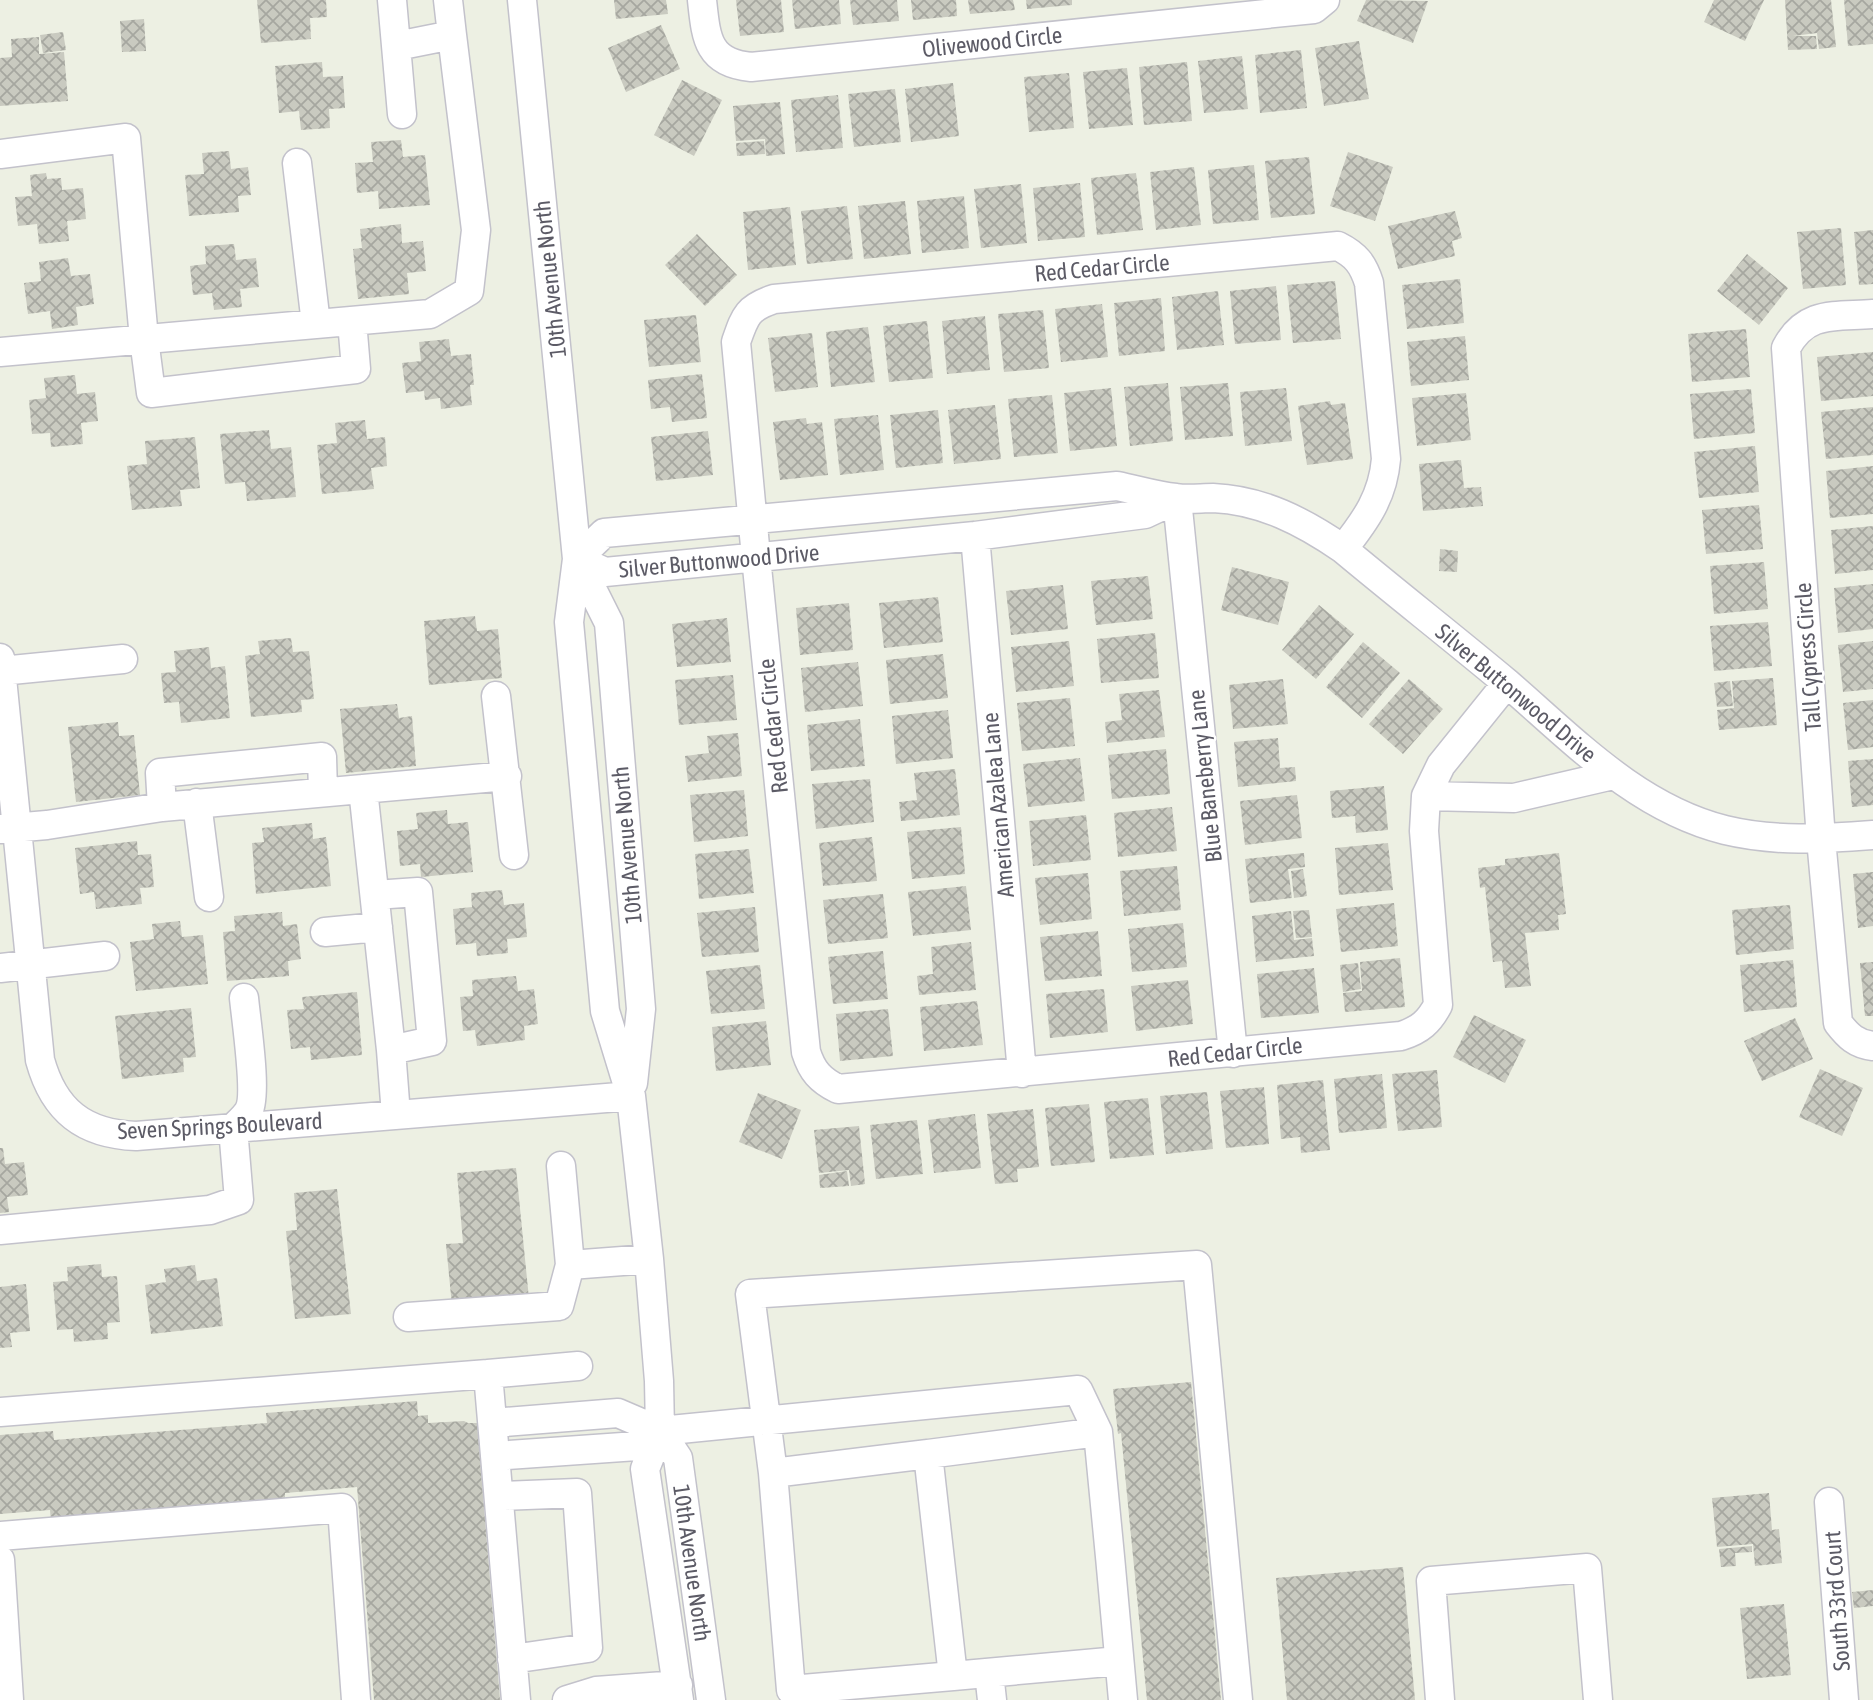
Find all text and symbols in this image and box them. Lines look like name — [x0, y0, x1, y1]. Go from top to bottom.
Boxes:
street label: Olivewood Circle — [921, 22, 1063, 62]
street label: 10th Avenue North — [529, 199, 571, 359]
street label: Red Cedar Circle — [1033, 249, 1171, 287]
street label: Silver Buttonwood Drive — [618, 539, 820, 583]
street label: Tall Cypress Circle — [1790, 582, 1826, 732]
street label: Silver Buttonwood Drive — [1431, 618, 1601, 768]
street label: Red Cedar Circle — [753, 657, 793, 795]
street label: Blue Baneberry Lane — [1183, 688, 1227, 864]
street label: American Azalea Lane — [977, 711, 1019, 899]
street label: 10th Avenue North — [607, 765, 647, 925]
street label: Red Cedar Circle — [1166, 1032, 1304, 1072]
street label: Seven Springs Boulevard — [117, 1108, 323, 1144]
street label: 10th Avenue North — [668, 1483, 716, 1643]
street label: South 33rd Court — [1819, 1530, 1855, 1672]

